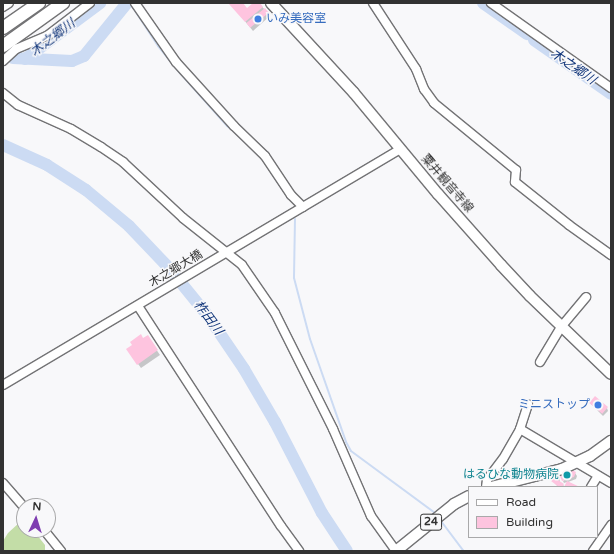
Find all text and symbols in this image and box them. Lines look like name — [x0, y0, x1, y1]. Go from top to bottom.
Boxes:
place label: いみ美容室 — [266, 12, 326, 26]
marker: いみ美容室 — [253, 14, 263, 24]
water label: 木之郷川 — [28, 16, 78, 60]
water label: 木之郷川 — [547, 46, 599, 88]
street label: 粟井観音寺線 — [418, 152, 476, 216]
street label: 木之郷大橋 — [147, 247, 205, 291]
water label: 柞田川 — [190, 298, 226, 338]
place label: ミニストップ — [518, 398, 590, 412]
marker: ミニストップ — [593, 400, 603, 410]
place label: はるひな動物病院 — [463, 468, 559, 482]
marker: はるひな動物病院 — [562, 470, 572, 480]
legend — [468, 486, 598, 538]
text: Road — [506, 495, 536, 509]
north arrow — [16, 498, 56, 538]
text: N — [32, 500, 42, 513]
road number: 24 — [420, 513, 442, 531]
text: Building — [506, 515, 553, 529]

